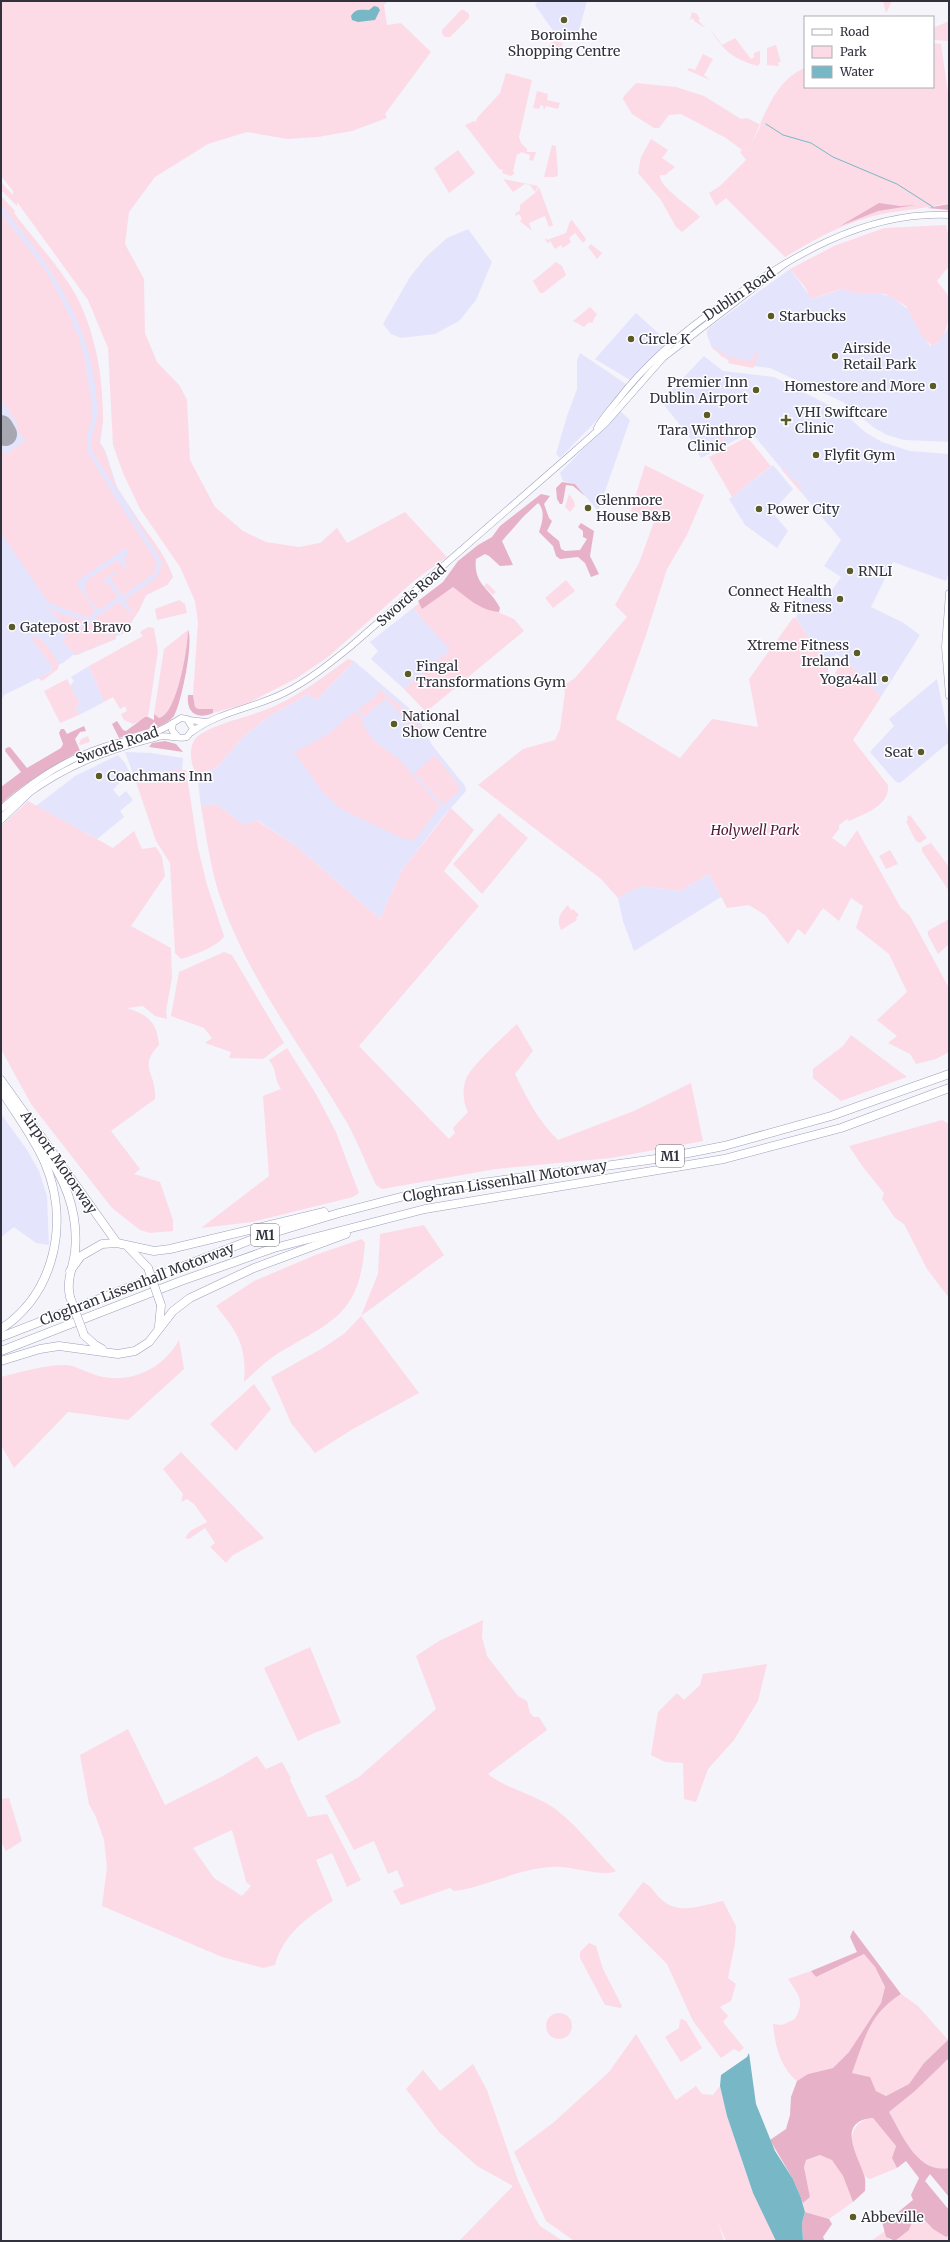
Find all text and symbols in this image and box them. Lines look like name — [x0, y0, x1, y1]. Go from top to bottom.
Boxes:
marker: Boroimhe Shopping Centre — [559, 15, 569, 25]
legend — [804, 16, 934, 88]
text: Road — [840, 24, 869, 39]
place label: Boroimhe Shopping Centre — [508, 26, 620, 60]
text: Park — [840, 44, 867, 59]
text: Water — [839, 64, 875, 79]
street label: Dublin Road — [700, 263, 779, 325]
place label: Starbucks — [779, 307, 846, 325]
marker: Starbucks — [766, 311, 776, 321]
place label: Circle K — [639, 330, 691, 348]
marker: Circle K — [626, 334, 636, 344]
place label: Airside Retail Park — [842, 339, 917, 373]
marker: Airside Retail Park — [830, 351, 840, 361]
place label: Premier Inn Dublin Airport — [649, 373, 749, 407]
place label: Homestore and More — [784, 377, 925, 395]
marker: Homestore and More — [928, 381, 938, 391]
marker: Premier Inn Dublin Airport — [751, 385, 761, 395]
place label: VHI Swiftcare Clinic — [794, 403, 887, 437]
marker: Tara Winthrop Clinic — [702, 410, 712, 420]
marker: VHI Swiftcare Clinic — [780, 414, 792, 426]
place label: Tara Winthrop Clinic — [658, 421, 757, 455]
place label: Flyfit Gym — [824, 446, 896, 464]
marker: Flyfit Gym — [811, 450, 821, 460]
place label: Glenmore House B&B — [596, 491, 671, 525]
place label: Power City — [767, 500, 840, 518]
marker: Glenmore House B&B — [583, 503, 593, 513]
marker: Power City — [754, 504, 764, 514]
street label: Swords Road — [372, 559, 450, 630]
place label: RNLI — [858, 562, 892, 580]
marker: RNLI — [845, 566, 855, 576]
place label: Connect Health & Fitness — [728, 582, 832, 616]
marker: Connect Health & Fitness — [835, 594, 845, 604]
place label: Gatepost 1 Bravo — [20, 618, 131, 636]
marker: Gatepost 1 Bravo — [7, 622, 17, 632]
place label: Xtreme Fitness Ireland — [747, 636, 850, 670]
marker: Xtreme Fitness Ireland — [852, 648, 862, 658]
place label: Fingal Transformations Gym — [416, 657, 566, 691]
marker: Fingal Transformations Gym — [403, 669, 413, 679]
place label: Yoga4all — [819, 670, 878, 688]
marker: Yoga4all — [880, 674, 890, 684]
place label: National Show Centre — [402, 707, 487, 741]
marker: National Show Centre — [389, 719, 399, 729]
street label: Swords Road — [73, 722, 161, 768]
place label: Seat — [884, 743, 914, 761]
marker: Seat — [916, 747, 926, 757]
place label: Coachmans Inn — [107, 767, 212, 785]
marker: Coachmans Inn — [94, 771, 104, 781]
park label: Holywell Park — [710, 821, 800, 839]
street label: Airport Motorway — [16, 1106, 102, 1218]
road number: M1 — [656, 1145, 684, 1167]
street label: Cloghran Lissenhall Motorway — [401, 1156, 609, 1206]
road number: M1 — [251, 1224, 279, 1246]
street label: Cloghran Lissenhall Motorway — [37, 1238, 238, 1329]
place label: Abbeville — [860, 2208, 924, 2226]
marker: Abbeville — [848, 2212, 858, 2222]

